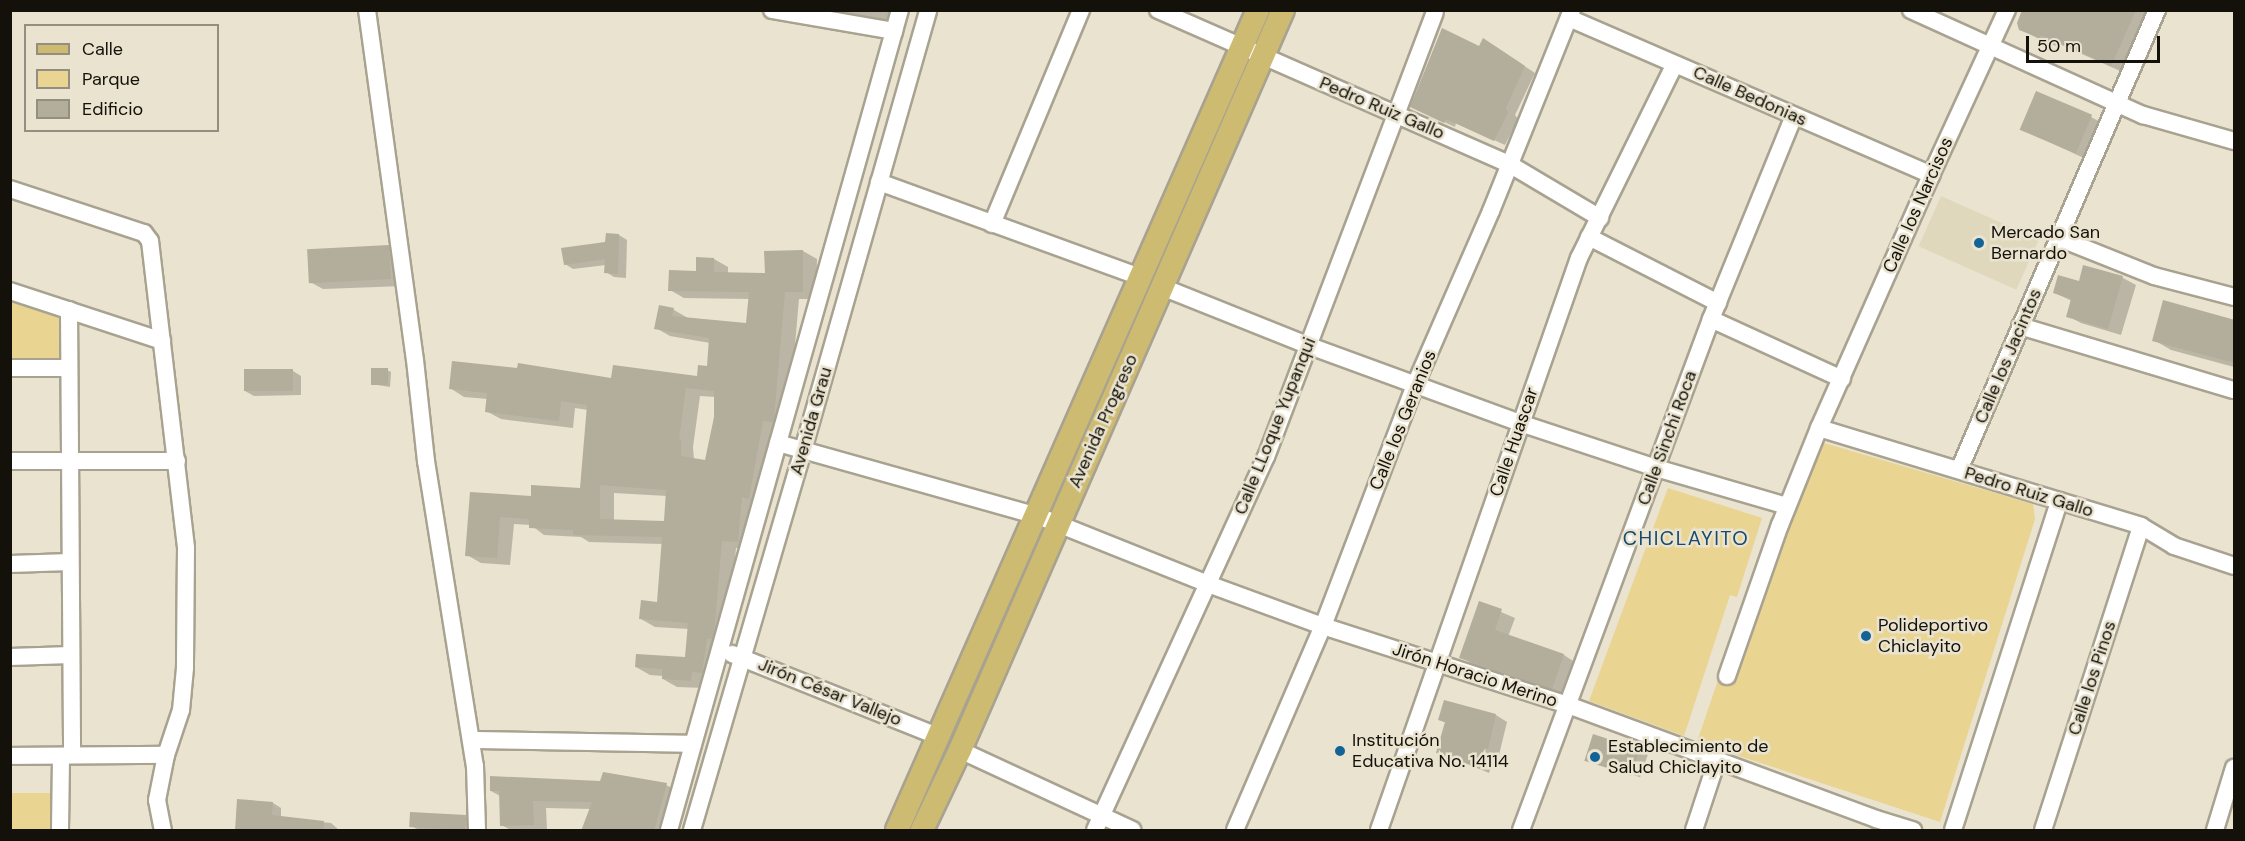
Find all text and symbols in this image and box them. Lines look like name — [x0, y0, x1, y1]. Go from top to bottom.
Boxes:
legend — [24, 24, 219, 132]
scale bar — [2029, 24, 2162, 62]
text: 50 m — [2037, 34, 2081, 58]
text: Calle — [82, 37, 123, 61]
street label: Calle Bedonias — [1690, 61, 1810, 131]
text: Parque — [82, 67, 140, 91]
street label: Pedro Ruiz Gallo — [1316, 72, 1448, 144]
text: Edificio — [82, 97, 143, 121]
street label: Calle los Narcisos — [1878, 134, 1958, 276]
place label: Mercado San Bernardo — [1991, 222, 2100, 264]
marker: Mercado San Bernardo — [1972, 236, 1986, 250]
street label: Calle los Jacintos — [1970, 285, 2046, 427]
street label: Calle LLoque Yupanqui — [1230, 334, 1320, 518]
street label: Calle los Geranios — [1365, 347, 1441, 493]
street label: Avenida Progreso — [1064, 351, 1142, 491]
street label: Avenida Grau — [785, 365, 837, 477]
street label: Calle Sinchi Roca — [1633, 368, 1701, 508]
street label: Calle Huascar — [1485, 385, 1543, 499]
street label: Pedro Ruiz Gallo — [1962, 462, 2096, 522]
district label: CHICLAYITO — [1623, 526, 1749, 550]
place label: Polideportivo Chiclayito — [1878, 615, 1988, 658]
street label: Calle los Pinos — [2063, 618, 2121, 738]
marker: Polideportivo Chiclayito — [1859, 629, 1873, 643]
street label: Jirón Horacio Merino — [1390, 638, 1560, 712]
street label: Jirón César Vallejo — [755, 653, 905, 731]
place label: Institución Educativa No. 14114 — [1352, 730, 1509, 772]
place label: Establecimiento de Salud Chiclayito — [1608, 736, 1768, 778]
marker: Institución Educativa No. 14114 — [1333, 744, 1347, 758]
marker: Establecimiento de Salud Chiclayito — [1586, 748, 1604, 766]

